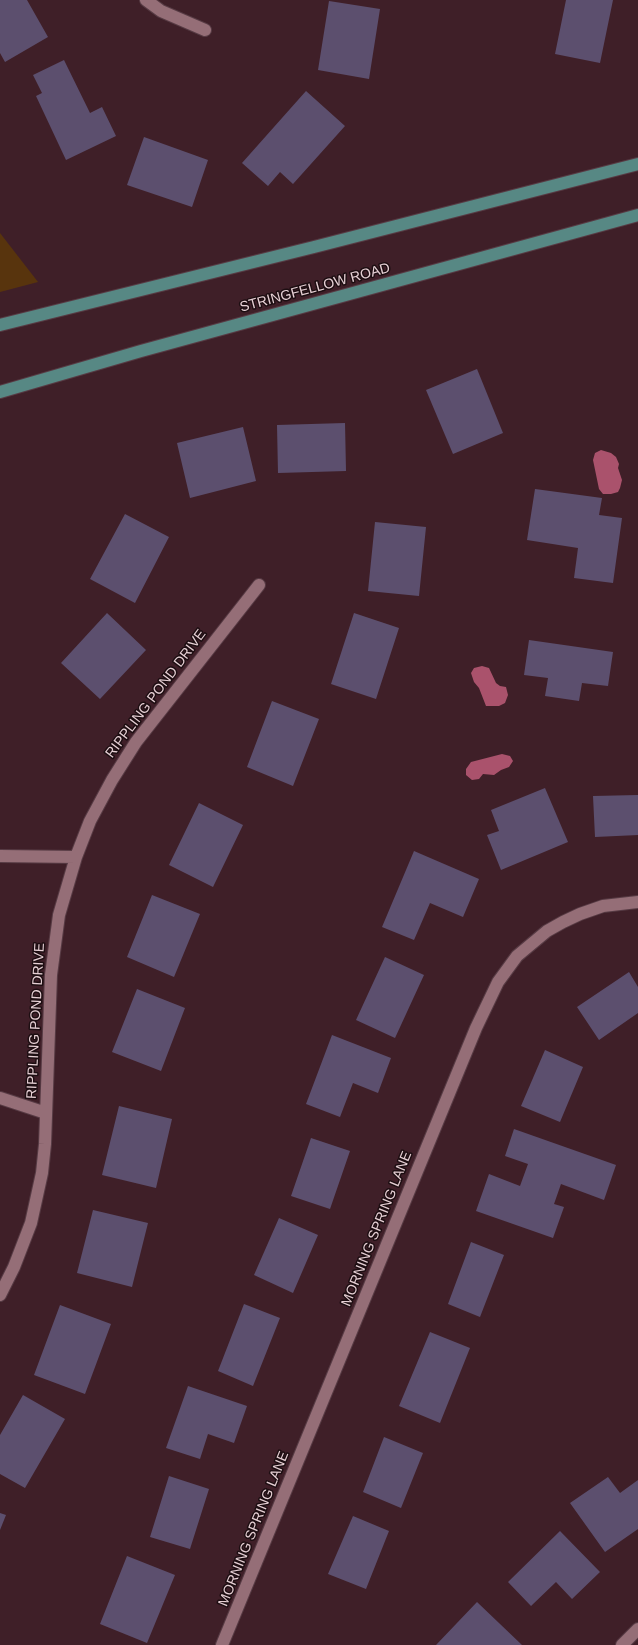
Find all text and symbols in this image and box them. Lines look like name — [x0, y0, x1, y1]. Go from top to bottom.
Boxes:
street label: STRINGFELLOW ROAD — [238, 260, 392, 316]
street label: RIPPLING POND DRIVE — [102, 627, 210, 761]
street label: RIPPLING POND DRIVE — [24, 942, 48, 1100]
street label: MORNING SPRING LANE — [338, 1149, 416, 1309]
street label: MORNING SPRING LANE — [215, 1449, 293, 1609]

